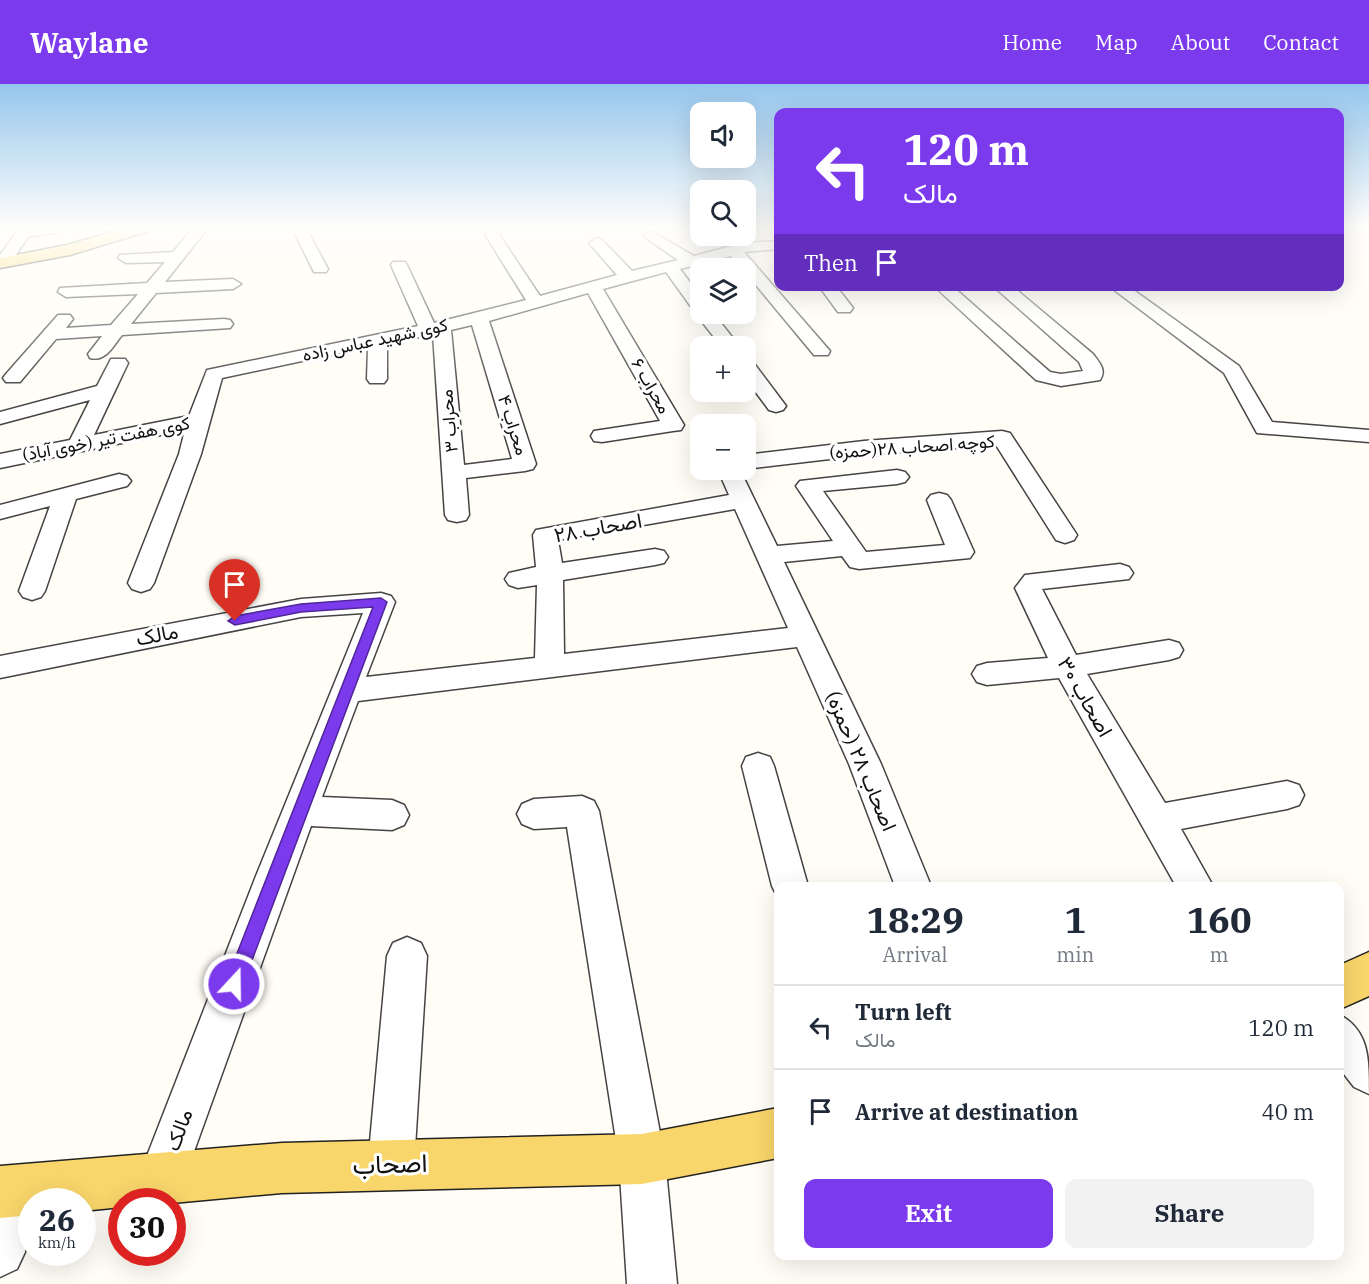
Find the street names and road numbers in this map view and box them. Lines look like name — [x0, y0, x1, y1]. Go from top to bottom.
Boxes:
street label: کوی شهید عباس زاده — [300, 313, 450, 366]
street label: محراب ۶ — [626, 354, 677, 418]
street label: محراب ۳ — [434, 388, 463, 454]
street label: محراب ۴ — [493, 392, 534, 458]
street label: کوی هفت تیر (خوی آباد) — [20, 411, 192, 466]
street label: کوچه اصحاب ۲۸(حمزه) — [828, 429, 996, 465]
street label: اصحاب ۲۸ — [552, 506, 644, 549]
street label: مالک — [133, 616, 180, 652]
street label: اصحاب ۳۰ — [1052, 651, 1120, 742]
street label: اصحاب ۲۸ (حمزه) — [820, 686, 904, 835]
street label: مالک — [158, 1105, 198, 1154]
street label: اصحاب — [352, 1145, 428, 1181]

